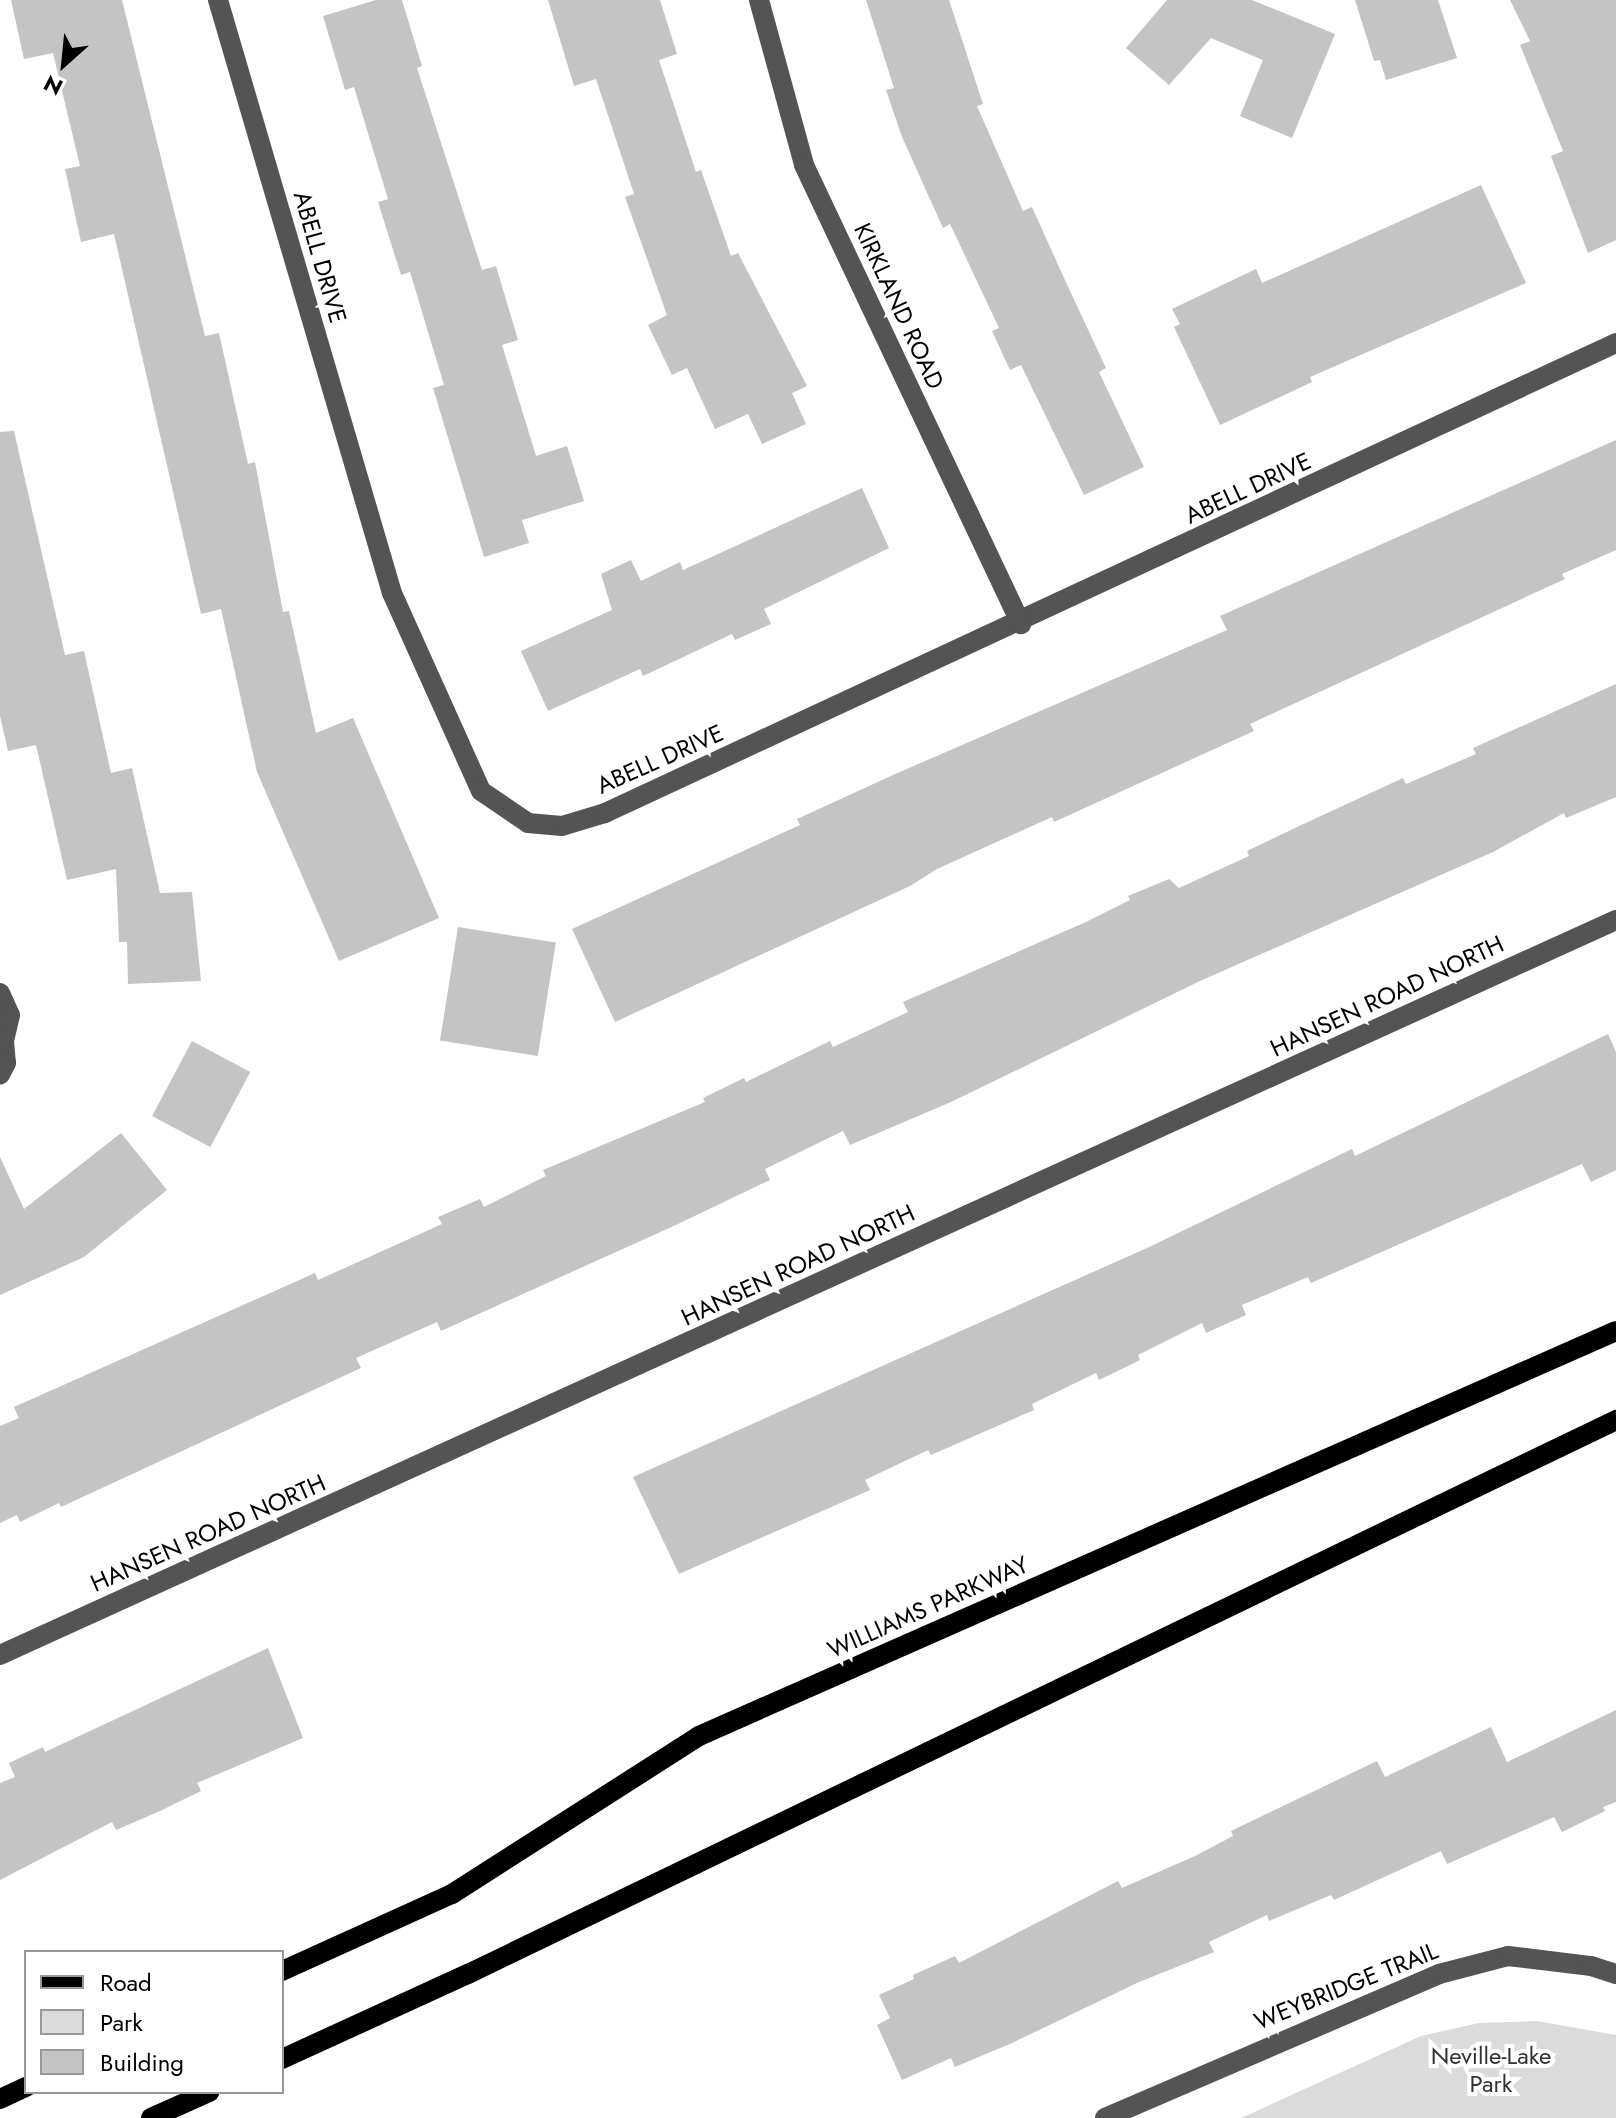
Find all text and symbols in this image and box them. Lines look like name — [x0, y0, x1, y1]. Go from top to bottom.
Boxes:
north arrow — [24, 24, 104, 104]
text: N — [38, 67, 68, 104]
street label: ABELL DRIVE — [287, 188, 353, 326]
street label: KIRKLAND ROAD — [848, 218, 950, 394]
street label: ABELL DRIVE — [1180, 446, 1316, 530]
street label: ABELL DRIVE — [592, 718, 728, 800]
street label: HANSEN ROAD NORTH — [1266, 929, 1508, 1063]
street label: HANSEN ROAD NORTH — [677, 1198, 919, 1332]
street label: HANSEN ROAD NORTH — [86, 1468, 330, 1598]
street label: WILLIAMS PARKWAY — [823, 1550, 1033, 1664]
street label: WEYBRIDGE TRAIL — [1250, 1936, 1442, 2036]
legend — [24, 1950, 284, 2094]
text: Road — [100, 1965, 152, 2000]
text: Park — [100, 2005, 143, 2040]
park label: Neville-Lake Park — [1431, 2042, 1551, 2098]
text: Building — [100, 2045, 184, 2080]

